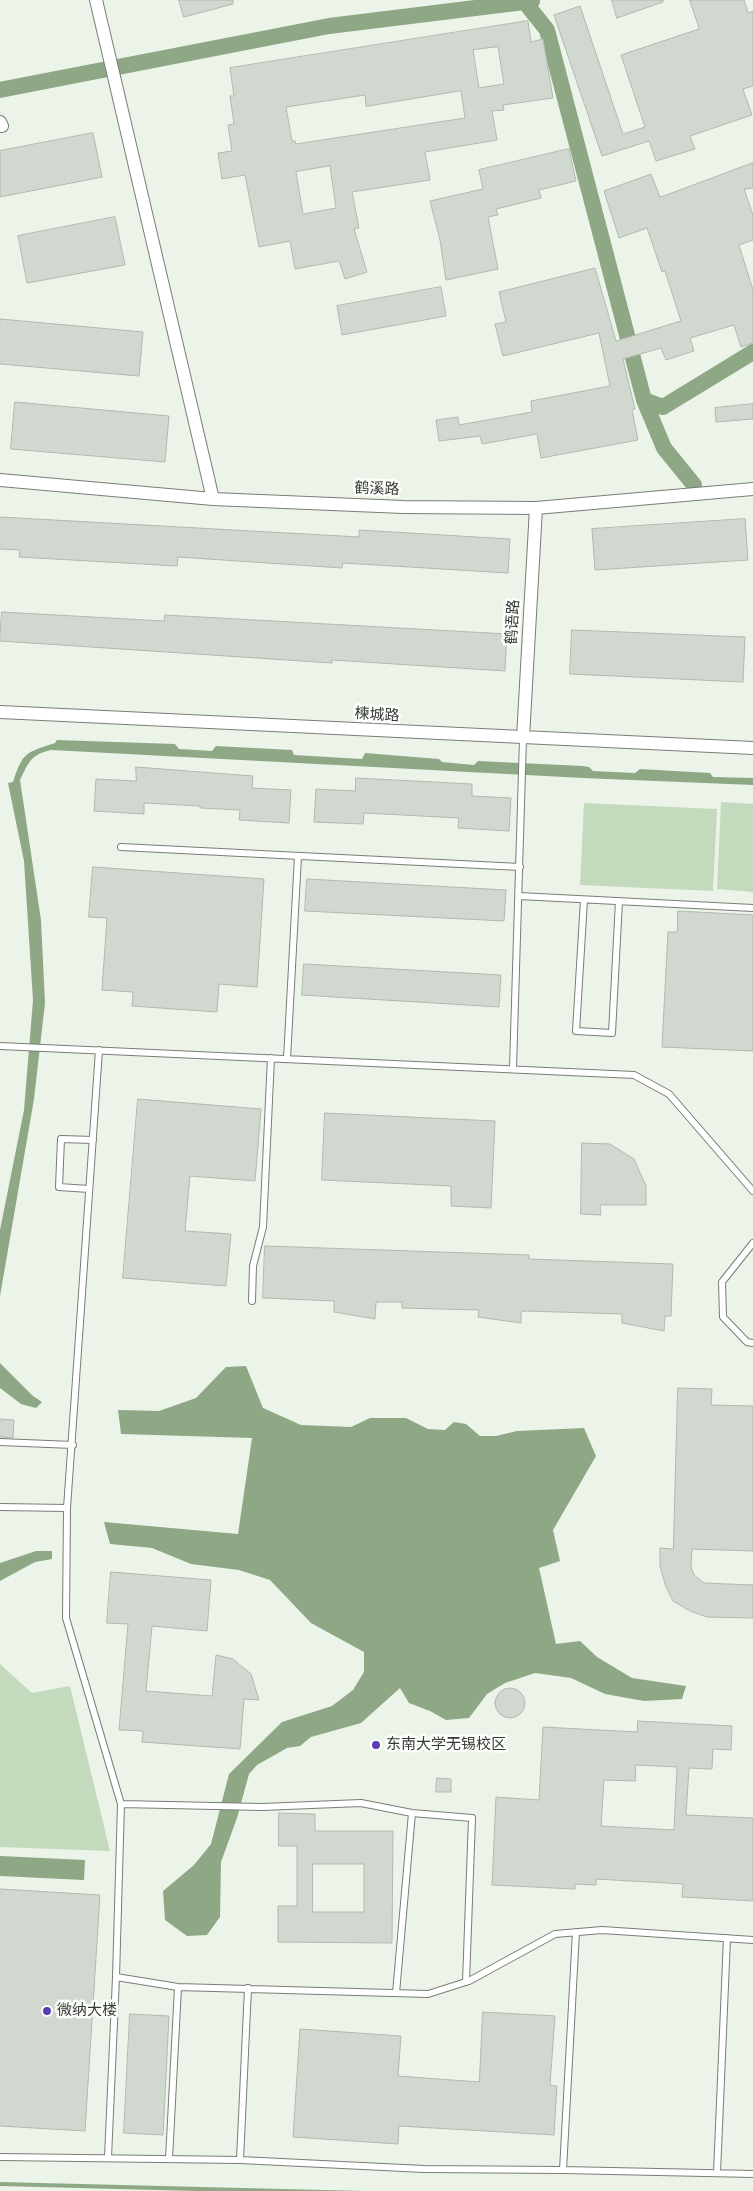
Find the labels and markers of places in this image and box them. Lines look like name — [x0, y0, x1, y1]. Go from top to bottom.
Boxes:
place label: 东南大学无锡校区 — [386, 1736, 506, 1754]
marker: 东南大学无锡校区 — [370, 1739, 382, 1751]
place label: 微纳大楼 — [57, 2002, 117, 2020]
marker: 微纳大楼 — [41, 2005, 53, 2017]

